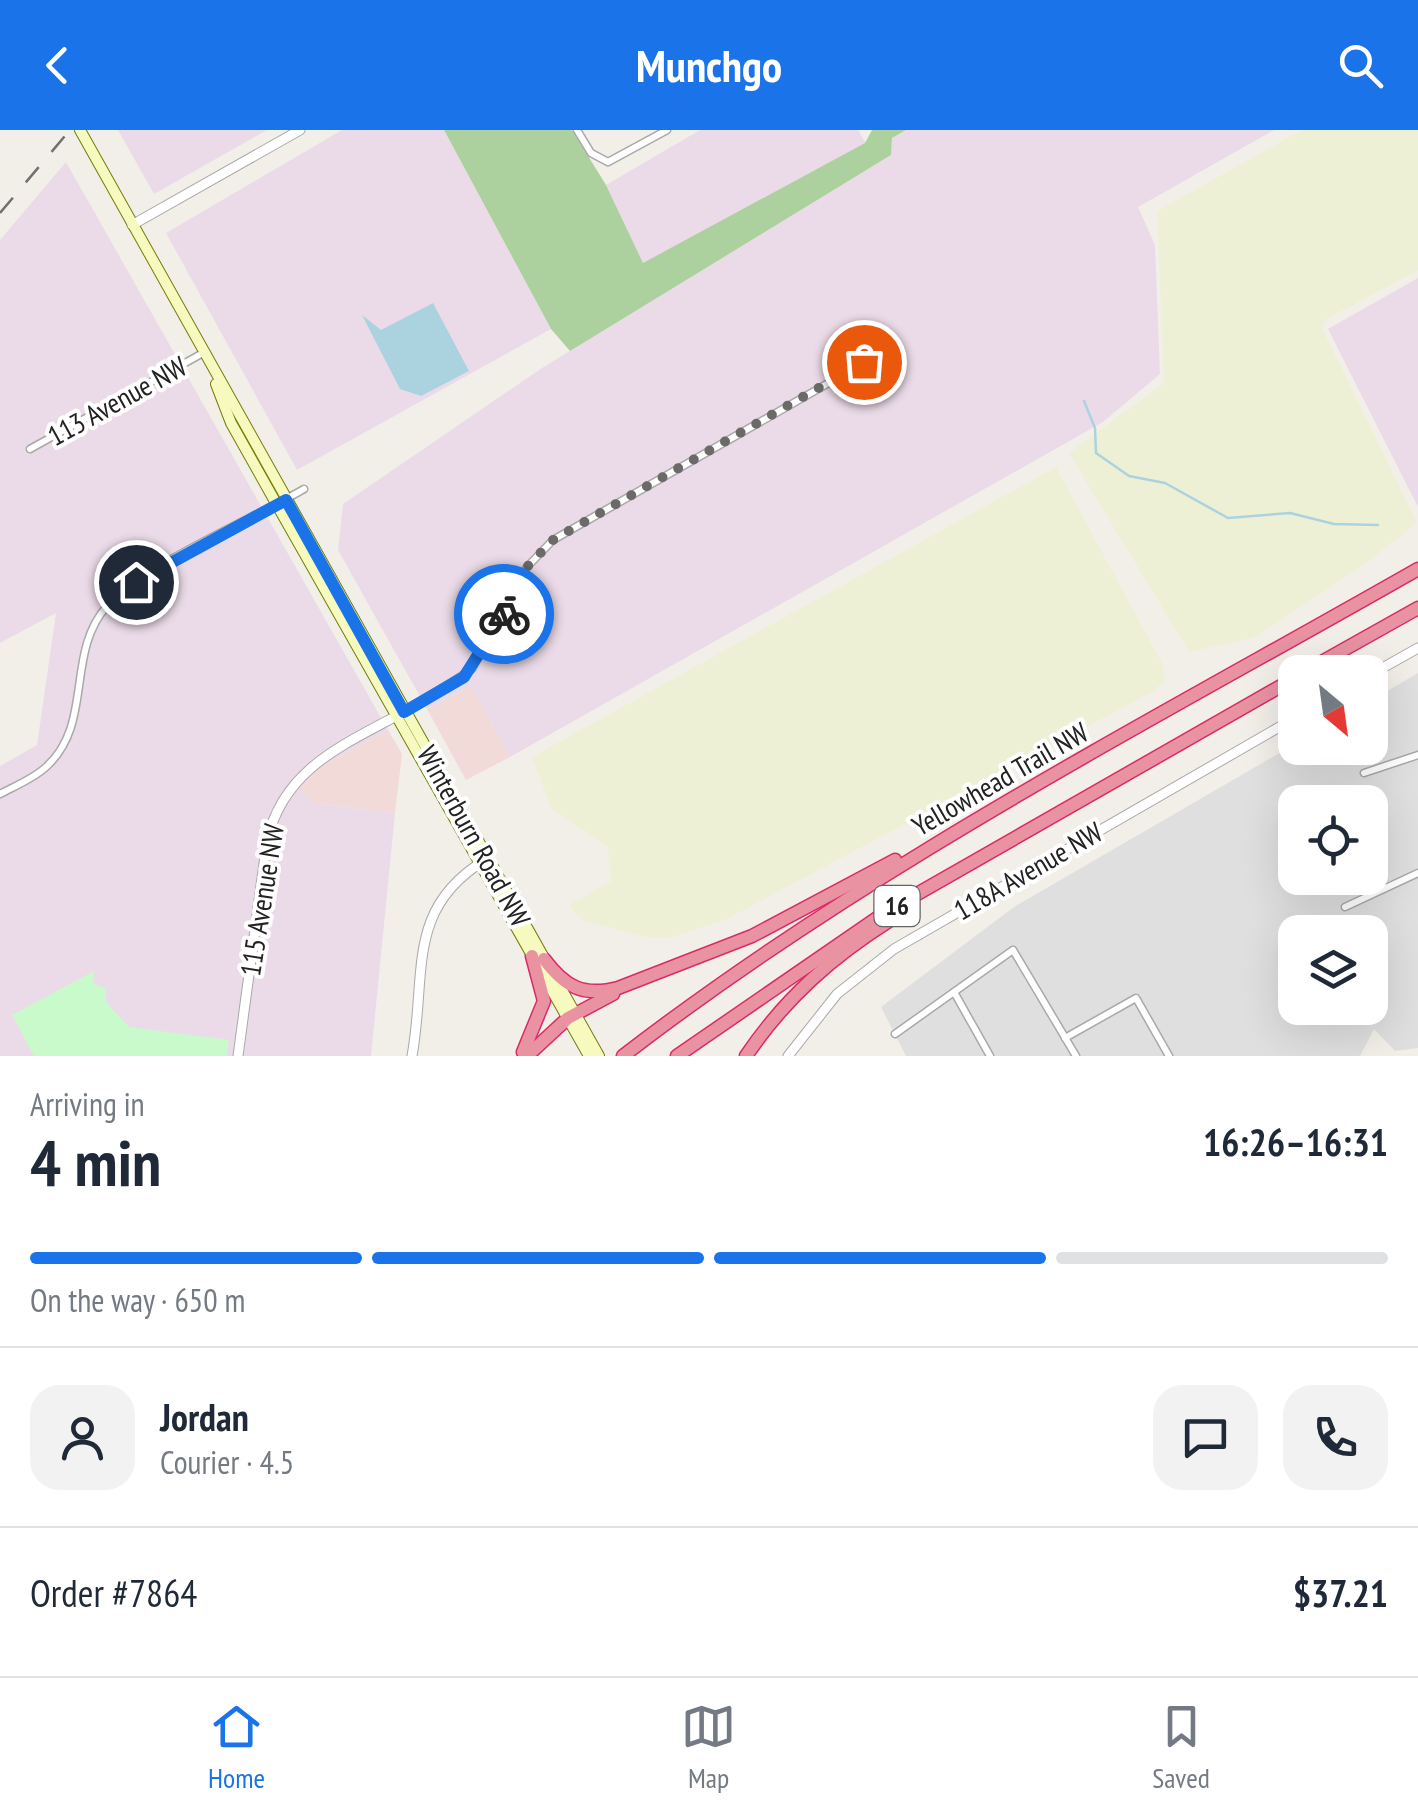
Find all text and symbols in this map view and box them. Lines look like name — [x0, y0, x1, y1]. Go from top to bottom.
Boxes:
text: Munchgo — [636, 36, 782, 94]
icon: back — [30, 38, 85, 93]
icon: search — [1333, 38, 1388, 93]
pin — [822, 320, 907, 405]
icon: bag — [837, 335, 892, 390]
street label: 113 Avenue NW — [41, 347, 193, 454]
pin — [94, 540, 179, 625]
icon: home — [109, 555, 164, 610]
courier — [454, 564, 554, 664]
icon: bike — [477, 587, 532, 642]
north arrow — [1278, 655, 1388, 765]
map controls — [1278, 655, 1388, 1025]
street label: Yellowhead Trail NW — [905, 713, 1095, 844]
street label: Winterburn Road NW — [409, 739, 540, 933]
button: locate — [1278, 785, 1388, 895]
street label: 118A Avenue NW — [947, 813, 1109, 928]
street label: 115 Avenue NW — [231, 821, 292, 979]
road number: 16 — [874, 886, 920, 926]
button: layers — [1278, 915, 1388, 1025]
text: Arriving in — [30, 1083, 145, 1125]
text: 16:26–16:31 — [1203, 1117, 1388, 1166]
text: 4 min — [30, 1120, 161, 1204]
text: On the way · 650 m — [30, 1279, 245, 1321]
button: person — [30, 1385, 135, 1490]
button: chat — [1153, 1385, 1258, 1490]
button: phone — [1283, 1385, 1388, 1490]
text: Jordan — [160, 1392, 249, 1441]
text: Courier · 4.5 — [160, 1441, 294, 1483]
text: Order #7864 — [30, 1568, 197, 1617]
text: $37.21 — [1293, 1568, 1388, 1617]
tab: Home — [208, 1699, 265, 1796]
tab: Map — [681, 1699, 736, 1796]
tab: Saved — [1152, 1699, 1210, 1796]

